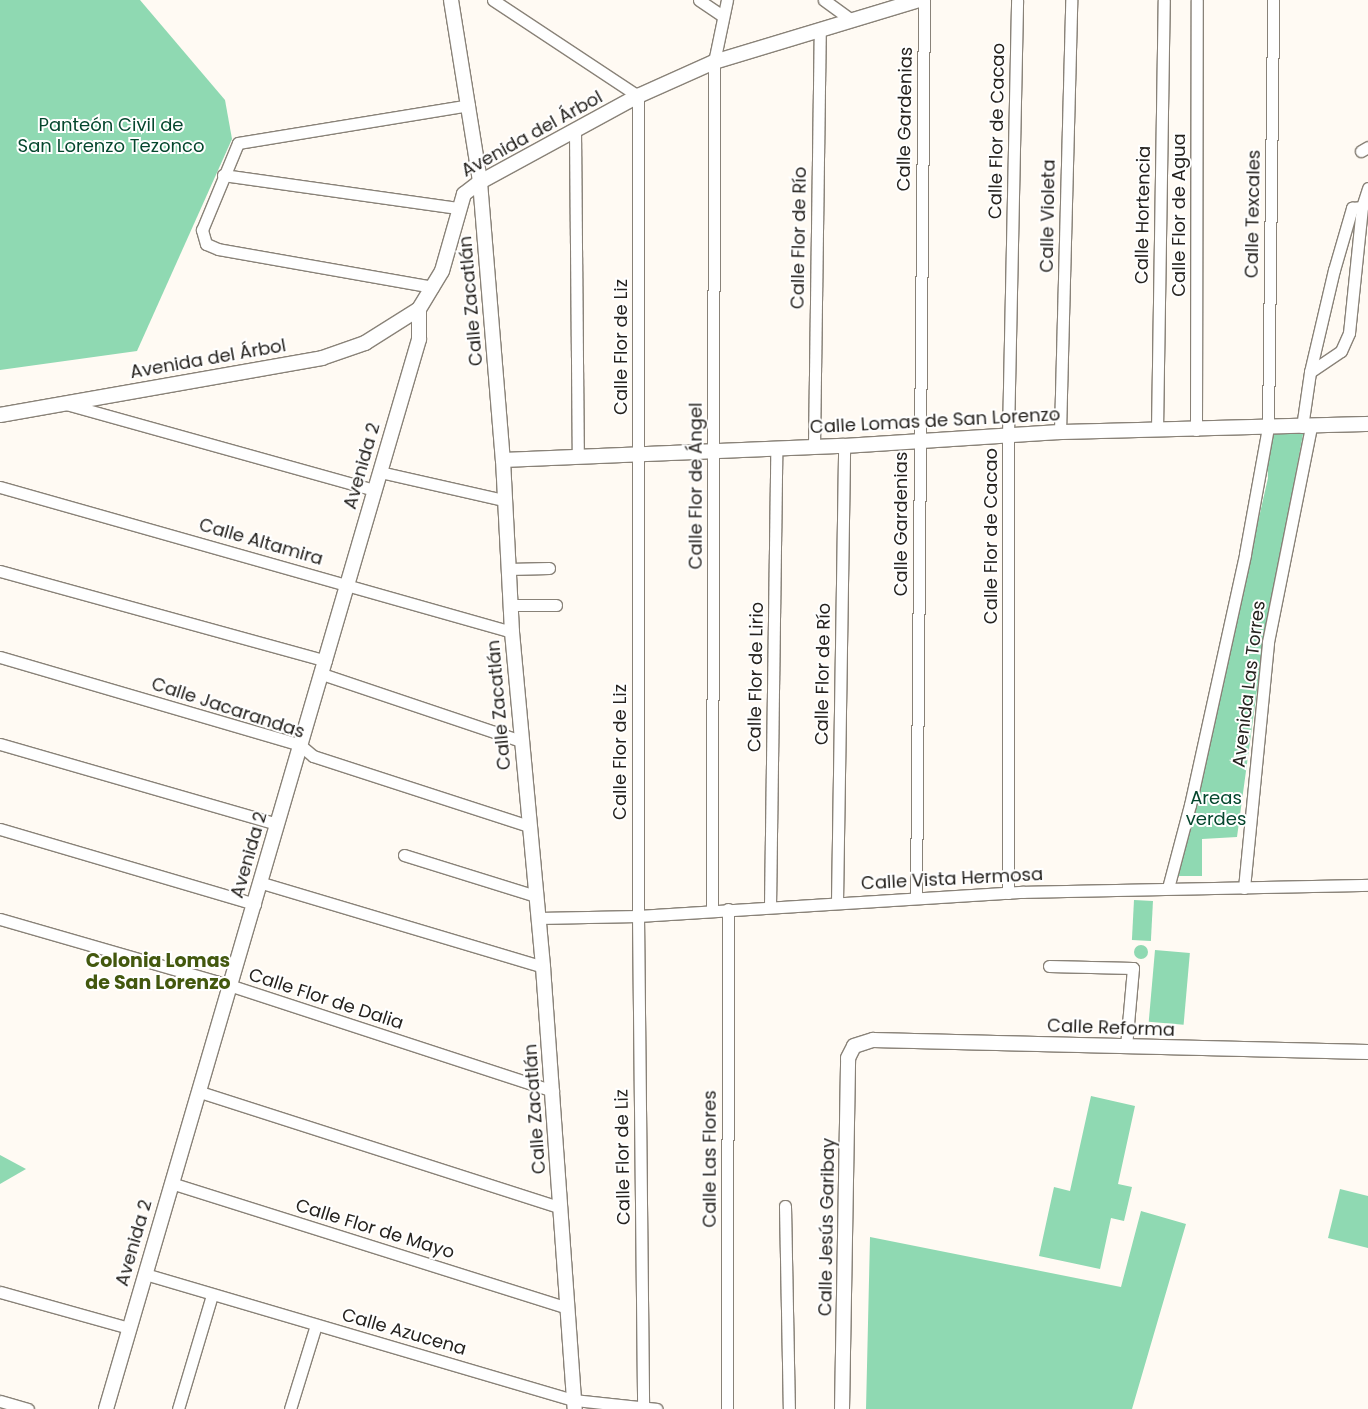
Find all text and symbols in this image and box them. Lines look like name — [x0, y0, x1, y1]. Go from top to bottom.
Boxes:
street label: Calle Flor de Cacao — [985, 43, 1009, 219]
street label: Calle Gardenias — [893, 47, 917, 191]
street label: Avenida del Árbol — [458, 86, 606, 182]
park label: Panteón Civil de San Lorenzo Tezonco — [18, 115, 204, 158]
street label: Calle Flor de Agua — [1168, 133, 1190, 297]
street label: Calle Hortencia — [1131, 146, 1155, 284]
street label: Calle Texcales — [1241, 150, 1265, 278]
street label: Calle Violeta — [1036, 159, 1060, 273]
street label: Calle Flor de Río — [787, 167, 811, 309]
street label: Calle Zacatlán — [455, 235, 487, 367]
street label: Calle Flor de Liz — [610, 279, 632, 415]
street label: Avenida del Árbol — [128, 335, 288, 383]
street label: Calle Flor de Ángel — [685, 403, 707, 569]
street label: Calle Lomas de San Lorenzo — [809, 404, 1061, 438]
street label: Avenida 2 — [339, 420, 385, 512]
street label: Calle Flor de Cacao — [980, 448, 1002, 624]
street label: Calle Gardenias — [890, 452, 912, 596]
street label: Calle Altamira — [196, 514, 326, 570]
street label: Avenida Las Torres — [1228, 599, 1270, 769]
street label: Calle Flor de Lirio — [744, 602, 768, 752]
street label: Calle Flor de Río — [811, 603, 835, 745]
street label: Calle Zacatlán — [483, 639, 515, 771]
street label: Calle Jacarandas — [149, 673, 307, 743]
street label: Calle Flor de Liz — [609, 684, 631, 820]
park label: Areas verdes — [1186, 788, 1246, 831]
street label: Avenida 2 — [226, 809, 272, 901]
street label: Calle Vista Hermosa — [860, 863, 1044, 895]
district label: Colonia Lomas de San Lorenzo — [85, 950, 231, 994]
street label: Calle Flor de Dalia — [246, 964, 406, 1034]
street label: Calle Reforma — [1047, 1015, 1175, 1041]
street label: Calle Zacatlán — [520, 1043, 550, 1175]
street label: Calle Flor de Liz — [611, 1089, 635, 1225]
street label: Calle Las Flores — [699, 1090, 721, 1228]
street label: Calle Jesús Garibay — [815, 1138, 839, 1316]
street label: Calle Flor de Mayo — [293, 1195, 457, 1263]
street label: Avenida 2 — [111, 1197, 157, 1289]
street label: Calle Azucena — [339, 1304, 469, 1360]

